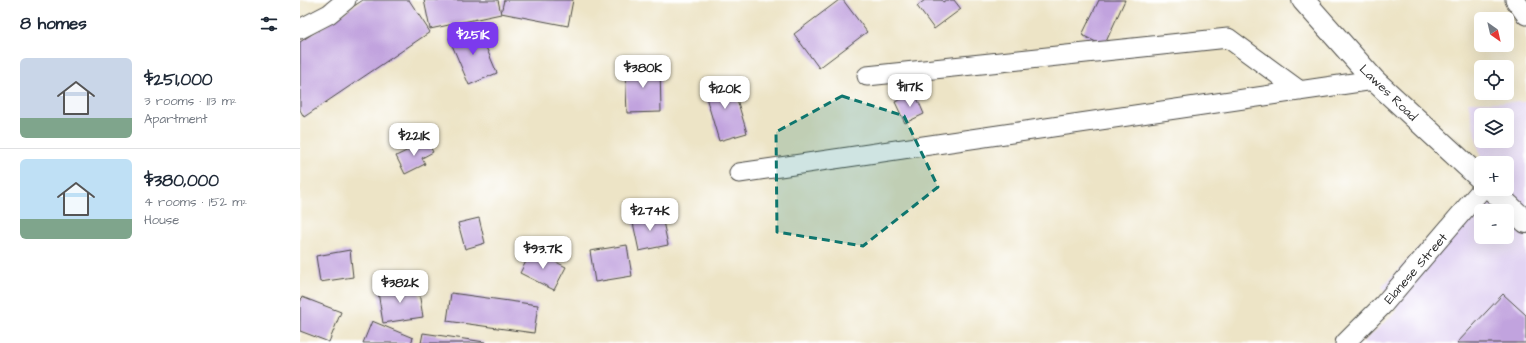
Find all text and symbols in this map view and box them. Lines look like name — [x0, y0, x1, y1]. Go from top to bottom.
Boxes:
text: 8 homes — [20, 12, 87, 36]
north arrow — [1474, 12, 1514, 52]
map controls — [1474, 12, 1514, 244]
icon: filters — [258, 13, 280, 35]
pin: $251K — [445, 22, 501, 56]
text: $251K — [456, 26, 490, 44]
pin: $380K — [615, 55, 671, 89]
text: $380K — [624, 59, 662, 77]
street label: Lawes Road — [1355, 60, 1422, 125]
button: locate — [1474, 60, 1514, 100]
text: $251,000 — [144, 68, 213, 92]
icon: home — [52, 74, 100, 122]
pin: $117K — [882, 74, 938, 108]
pin: $120K — [697, 76, 753, 110]
text: $117K — [897, 78, 923, 96]
text: $120K — [709, 80, 741, 98]
text: 3 rooms · 113 m² — [144, 92, 237, 110]
button: layers — [1474, 108, 1514, 148]
text: Apartment — [144, 110, 208, 128]
pin: $221K — [386, 123, 442, 157]
text: $221K — [398, 127, 430, 145]
button: + — [1474, 156, 1514, 196]
text: $380,000 — [144, 169, 219, 193]
icon: home — [52, 175, 100, 223]
text: 4 rooms · 152 m² — [144, 193, 247, 211]
pin: $274K — [622, 198, 678, 232]
text: $274K — [630, 202, 670, 220]
button: − — [1474, 204, 1514, 244]
text: House — [144, 211, 179, 229]
street label: Elanese Street — [1380, 229, 1452, 308]
pin: $93.7K — [510, 236, 576, 270]
text: $93.7K — [524, 240, 562, 258]
pin: $382K — [372, 270, 428, 304]
text: $382K — [381, 274, 419, 292]

